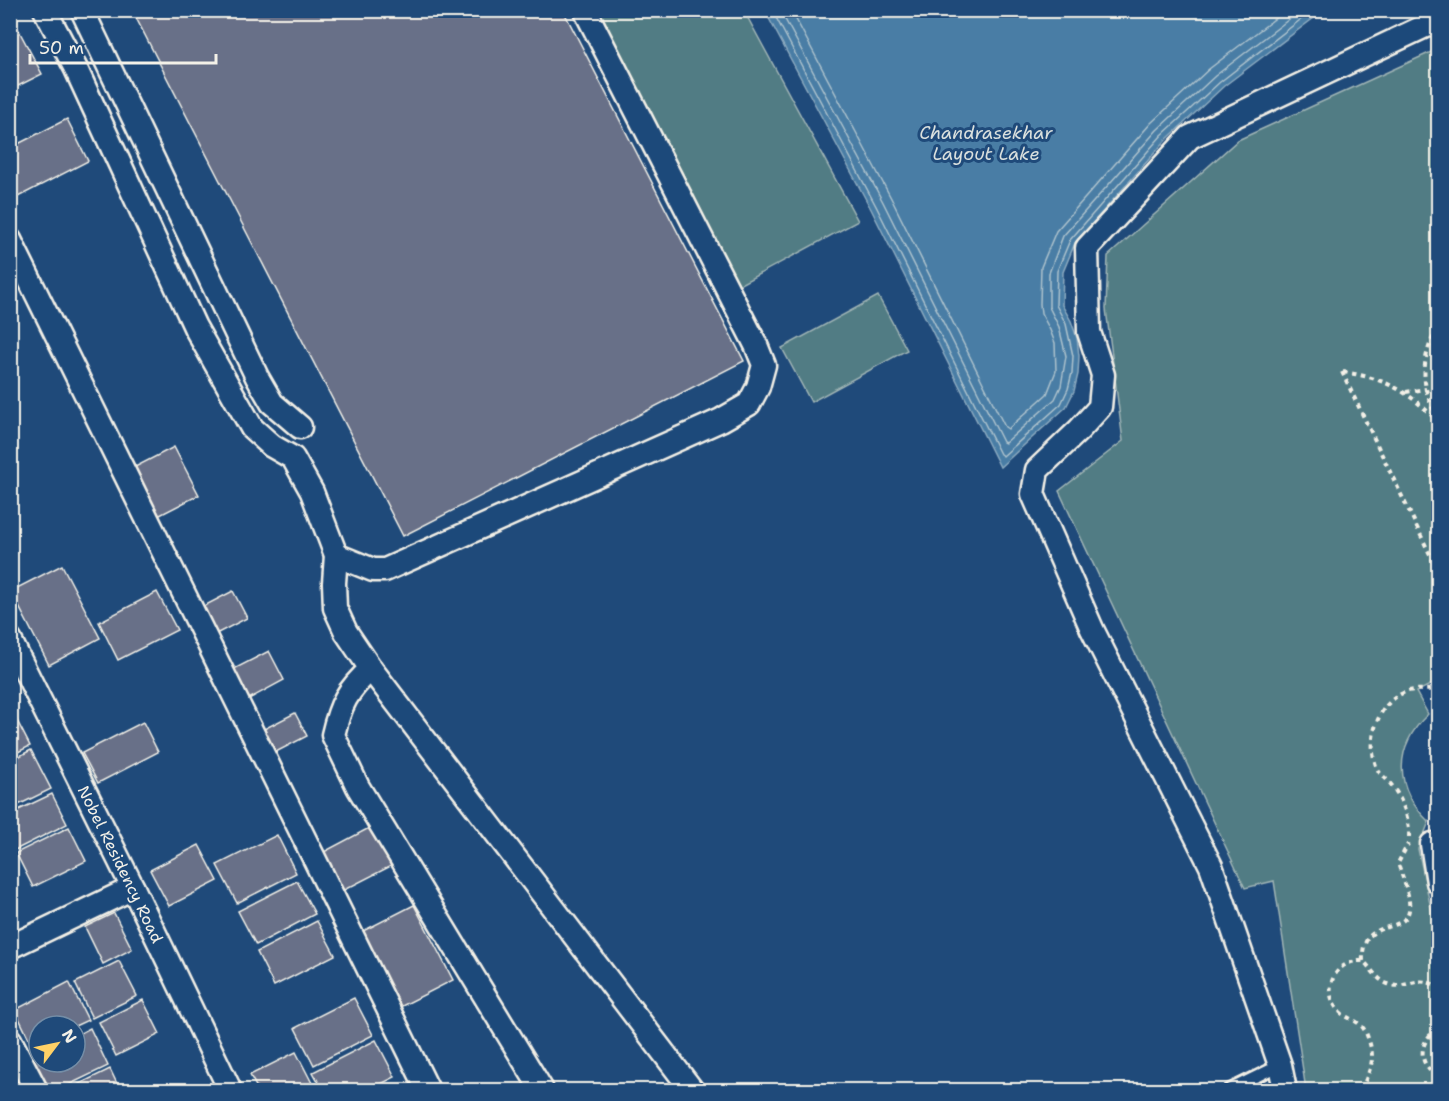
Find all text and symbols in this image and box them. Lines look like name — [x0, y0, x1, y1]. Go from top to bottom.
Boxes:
scale bar — [30, 27, 216, 65]
text: 50 m — [39, 36, 84, 60]
water label: Chandrasekhar Layout Lake — [919, 121, 1053, 166]
street label: Nobel Residency Road — [73, 782, 168, 946]
north arrow — [27, 1014, 87, 1074]
text: N — [57, 1025, 82, 1047]

